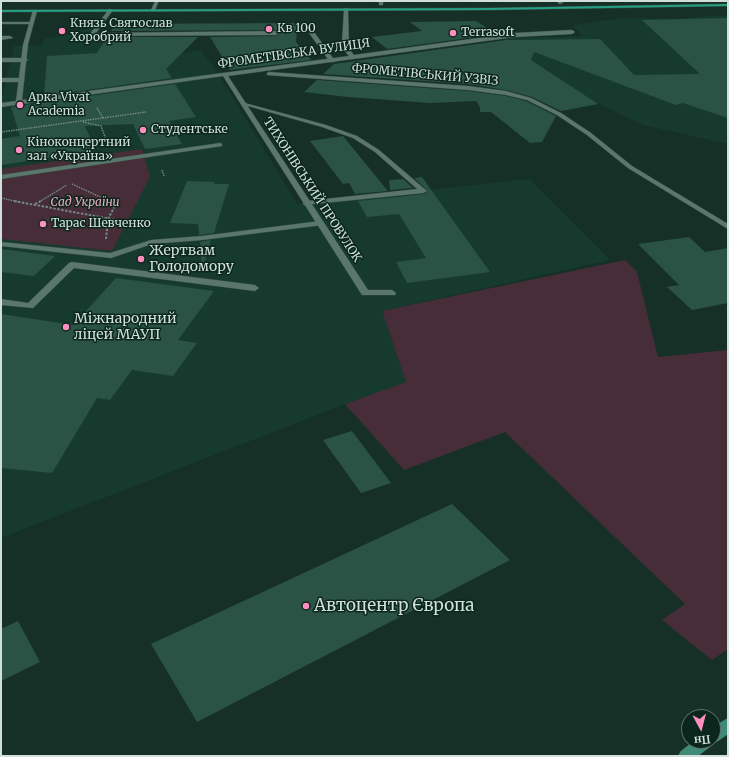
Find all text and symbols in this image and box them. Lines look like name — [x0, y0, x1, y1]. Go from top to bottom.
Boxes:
place label: Князь Святослав Хоробрий — [70, 17, 172, 45]
place label: Кв 100 — [277, 22, 316, 36]
marker: Кв 100 — [264, 24, 274, 34]
marker: Князь Святослав Хоробрий — [57, 26, 67, 36]
place label: Terrasoft — [461, 26, 515, 40]
marker: Terrasoft — [448, 28, 458, 38]
street label: ФРОМЕТІВСЬКА ВУЛИЦЯ — [217, 36, 371, 72]
street label: ФРОМЕТІВСЬКИЙ УЗВІЗ — [351, 61, 499, 89]
place label: Арка Vivat Academia — [28, 91, 90, 119]
marker: Арка Vivat Academia — [15, 100, 25, 110]
street label: ТИХОНІВСЬКИЙ ПРОВУЛОК — [260, 115, 364, 265]
place label: Студентське — [151, 123, 228, 137]
marker: Студентське — [138, 125, 148, 135]
place label: Кіноконцертний зал «Україна» — [27, 136, 130, 164]
marker: Кіноконцертний зал «Україна» — [14, 145, 24, 155]
park label: Сад України — [50, 196, 120, 210]
place label: Тарас Шевченко — [51, 217, 151, 231]
marker: Тарас Шевченко — [38, 219, 48, 229]
place label: Жертвам Голодомору — [149, 243, 234, 276]
marker: Жертвам Голодомору — [136, 254, 146, 264]
place label: Міжнародний ліцей МАУП — [74, 311, 177, 344]
marker: Міжнародний ліцей МАУП — [61, 322, 71, 332]
place label: Автоцентр Європа — [314, 596, 474, 616]
marker: Автоцентр Європа — [301, 601, 311, 611]
north arrow — [681, 709, 721, 749]
text: Пн — [693, 732, 711, 748]

